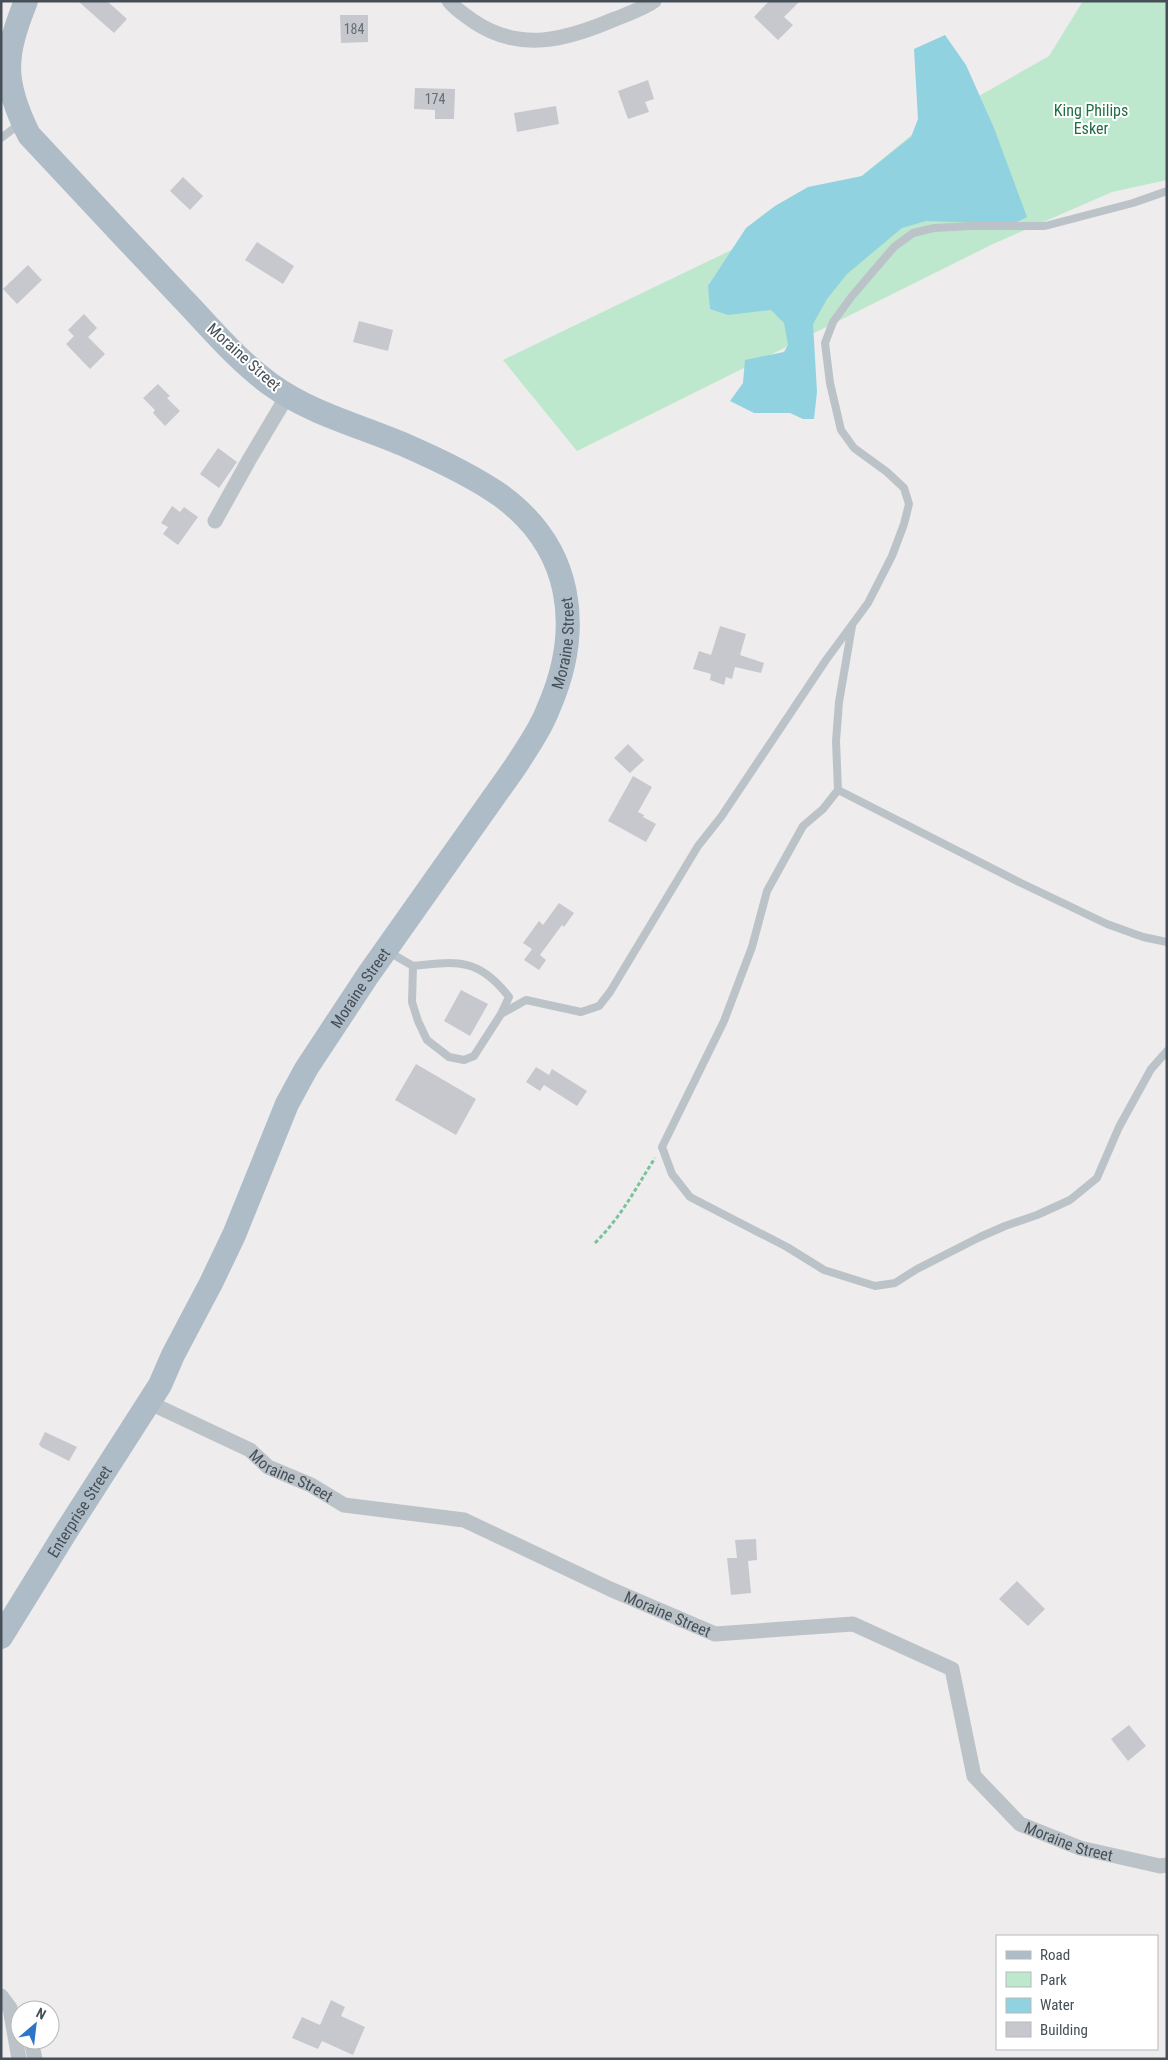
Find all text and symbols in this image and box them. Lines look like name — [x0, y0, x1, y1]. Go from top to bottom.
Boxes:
house number: 184 — [344, 21, 364, 37]
house number: 174 — [425, 91, 445, 107]
park label: King Philips Esker — [1054, 101, 1128, 138]
street label: Moraine Street — [203, 319, 285, 395]
street label: Moraine Street — [547, 596, 577, 691]
street label: Moraine Street — [326, 944, 394, 1031]
street label: Moraine Street — [246, 1445, 337, 1506]
street label: Enterprise Street — [43, 1462, 116, 1561]
street label: Moraine Street — [622, 1587, 714, 1641]
street label: Moraine Street — [1022, 1817, 1115, 1865]
legend — [996, 1935, 1158, 2050]
text: Road — [1040, 1946, 1070, 1964]
text: Park — [1040, 1971, 1067, 1989]
text: Water — [1040, 1996, 1075, 2014]
north arrow — [10, 2000, 60, 2050]
text: N — [34, 2004, 49, 2023]
text: Building — [1040, 2021, 1088, 2039]

